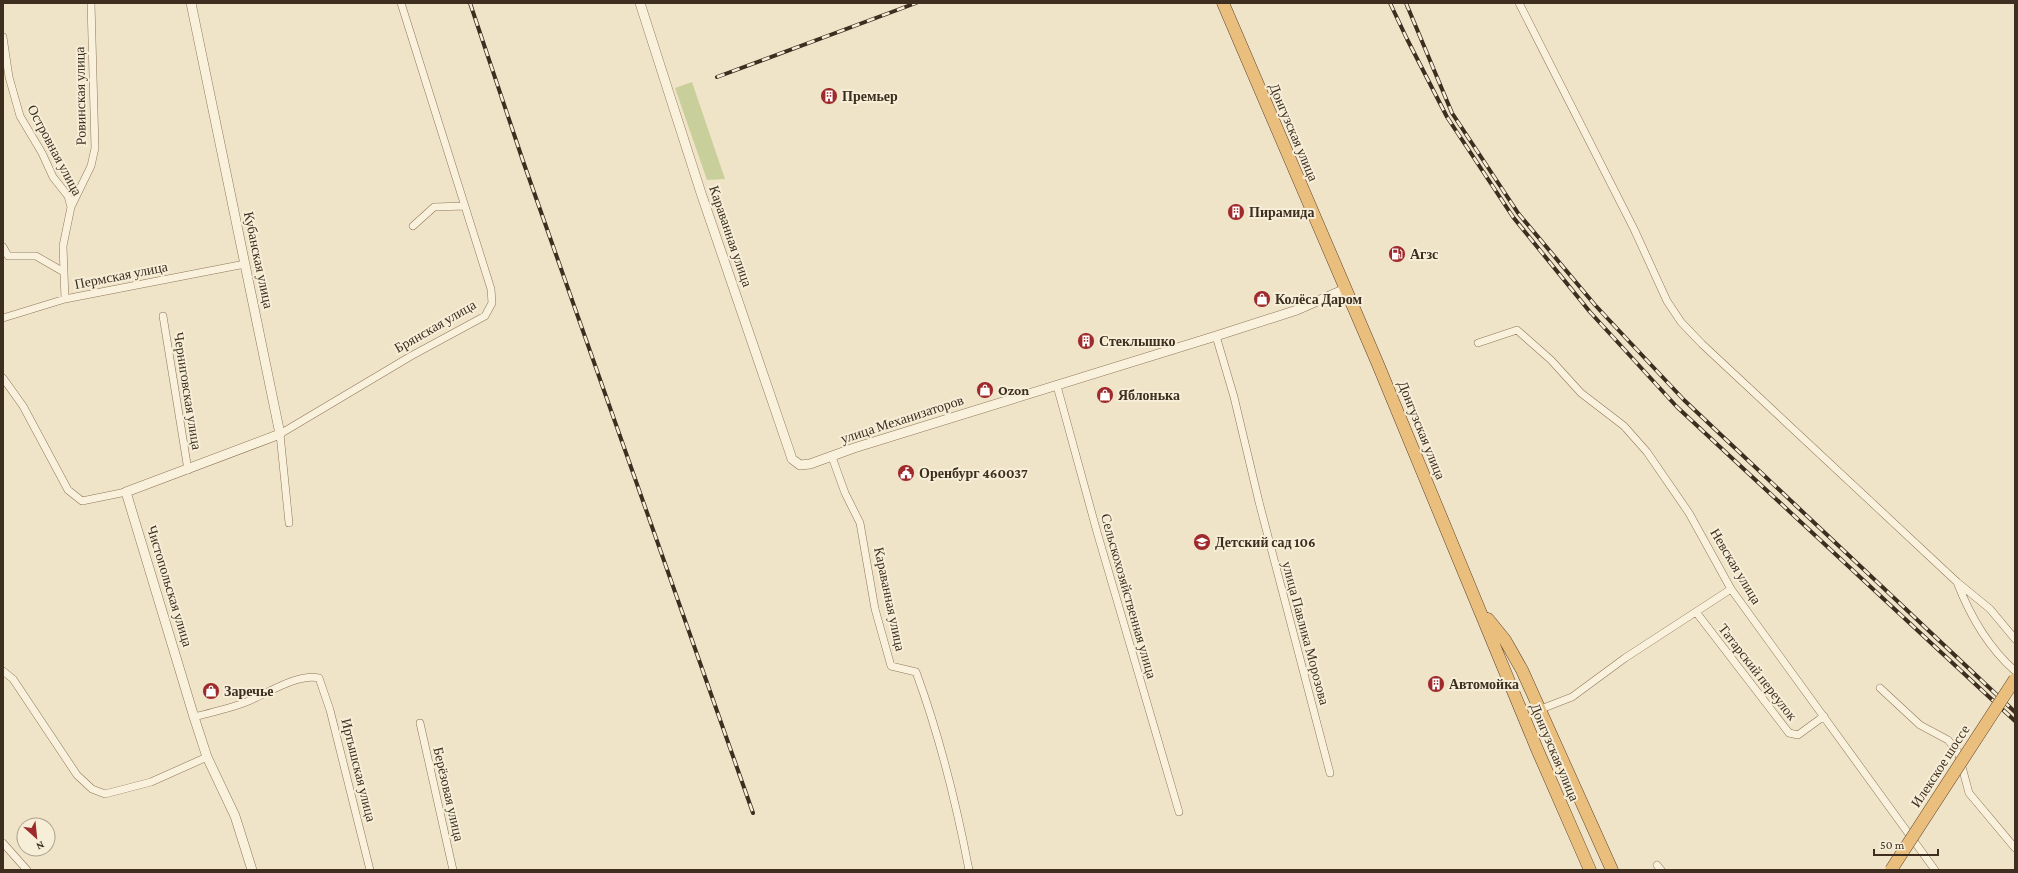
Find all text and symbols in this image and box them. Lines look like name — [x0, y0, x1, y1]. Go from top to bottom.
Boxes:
street label: Ровинская улица — [71, 46, 89, 145]
street label: Донгузская улица — [1266, 81, 1322, 184]
building icon: Премьер — [819, 86, 839, 106]
place label: Премьер — [842, 88, 898, 104]
street label: Островная улица — [24, 102, 86, 199]
street label: Караванная улица — [706, 183, 756, 289]
building icon: Пирамида — [1226, 202, 1246, 222]
place label: Пирамида — [1249, 204, 1314, 220]
street label: Кубанская улица — [241, 210, 277, 311]
fuel station icon: Агзс — [1387, 244, 1407, 264]
place label: Агзс — [1410, 246, 1438, 262]
street label: Пермская улица — [73, 258, 170, 292]
shop icon: Колёса Даром — [1252, 289, 1272, 309]
place label: Колёса Даром — [1275, 291, 1363, 307]
street label: Брянская улица — [391, 296, 479, 356]
street label: Черниговская улица — [171, 331, 205, 452]
building icon: Стеклышко — [1076, 331, 1096, 351]
place label: Стеклышко — [1099, 333, 1176, 349]
street label: Донгузская улица — [1395, 378, 1449, 482]
shop icon: Ozon — [975, 380, 995, 400]
place label: Ozon — [998, 382, 1029, 398]
shop icon: Яблонька — [1095, 385, 1115, 405]
place label: Яблонька — [1118, 387, 1180, 403]
street label: улица Механизаторов — [838, 391, 966, 446]
public building icon: Оренбург 460037 — [896, 463, 916, 483]
place label: Оренбург 460037 — [919, 465, 1028, 481]
street label: Сельскохозяйственная улица — [1098, 512, 1160, 681]
street label: Чистопольская улица — [144, 523, 196, 649]
street label: Невская улица — [1707, 525, 1765, 607]
school or university icon: Детский сад 106 — [1192, 532, 1212, 552]
place label: Детский сад 106 — [1215, 534, 1316, 550]
street label: Караванная улица — [871, 545, 909, 653]
street label: улица Павлика Морозова — [1279, 559, 1333, 707]
street label: Татарский переулок — [1715, 621, 1801, 724]
building icon: Автомойка — [1426, 674, 1446, 694]
place label: Автомойка — [1449, 676, 1519, 692]
shop icon: Заречье — [201, 681, 221, 701]
place label: Заречье — [224, 683, 274, 699]
street label: Донгузская улица — [1527, 701, 1583, 804]
street label: Иртышская улица — [338, 717, 380, 824]
street label: Илекское шоссе — [1907, 722, 1973, 810]
street label: Берёзовая улица — [430, 745, 468, 843]
north arrow — [16, 817, 56, 857]
scale bar — [1874, 831, 1938, 857]
text: 50 m — [1880, 838, 1905, 852]
text: N — [34, 839, 47, 853]

